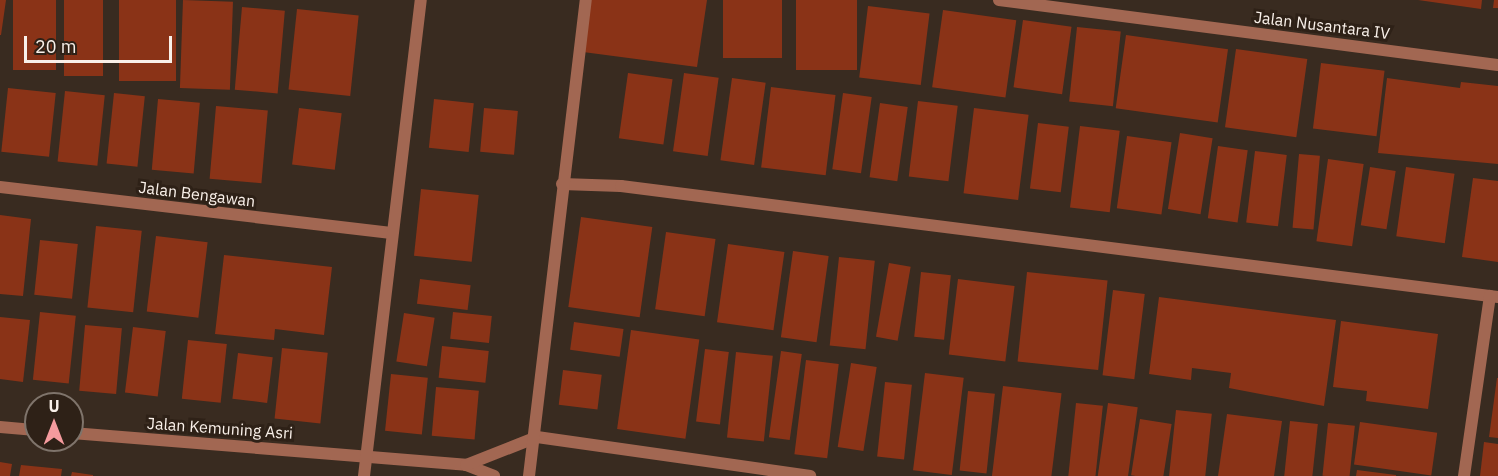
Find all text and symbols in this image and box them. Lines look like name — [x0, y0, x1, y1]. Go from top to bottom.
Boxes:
street label: Jalan Nusantara IV — [1253, 7, 1391, 43]
scale bar — [27, 24, 176, 62]
text: 20 m — [35, 35, 77, 58]
street label: Jalan Bengawan — [138, 177, 256, 211]
north arrow — [24, 392, 84, 452]
text: U — [48, 396, 60, 416]
street label: Jalan Kemuning Asri — [146, 413, 294, 443]

